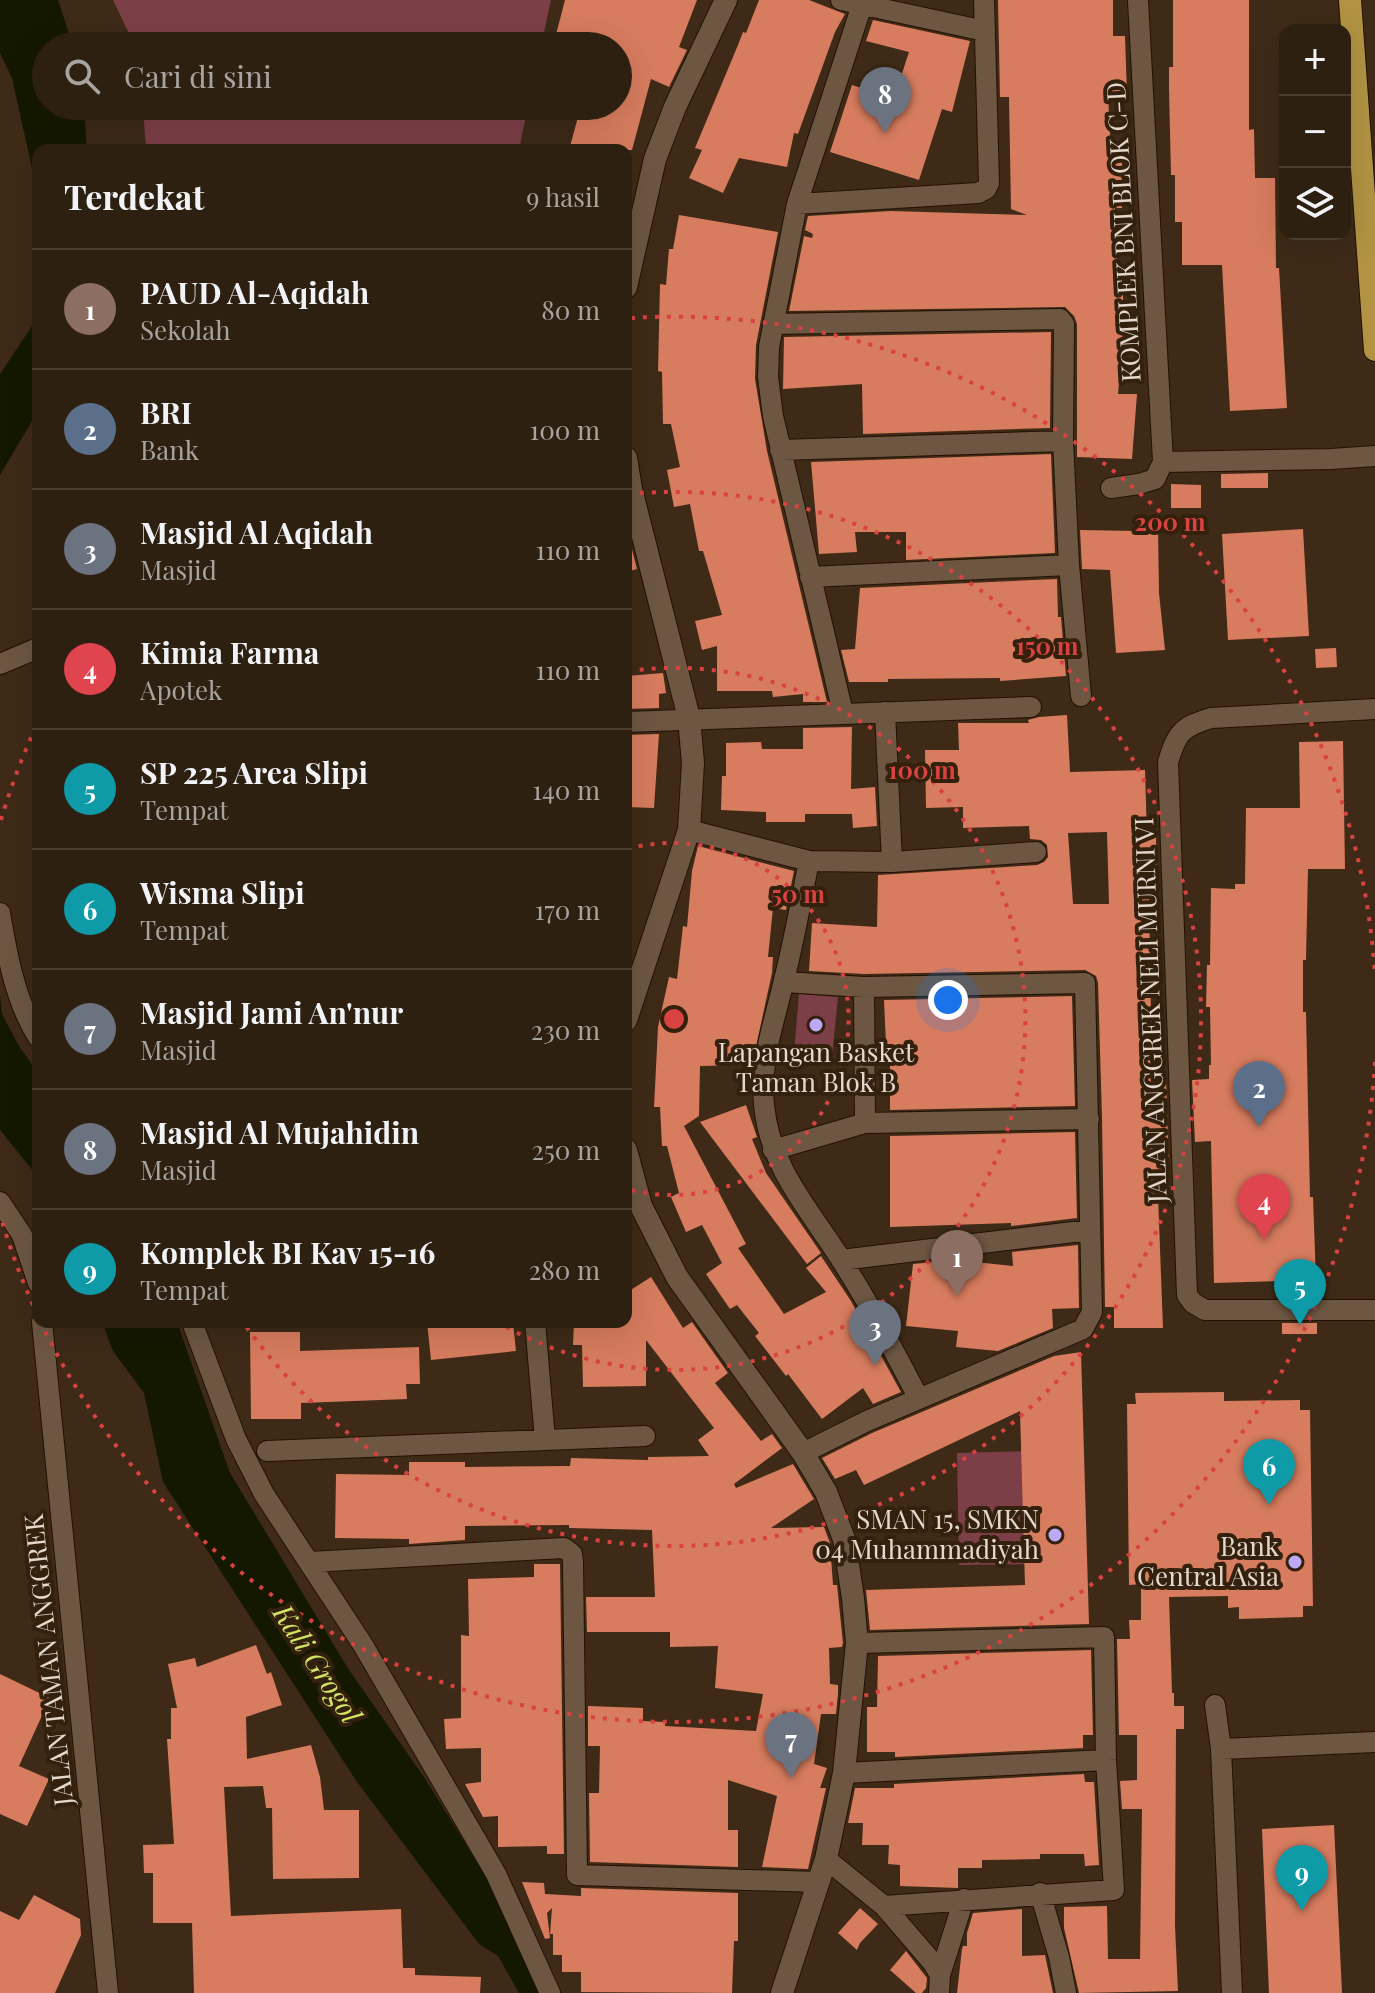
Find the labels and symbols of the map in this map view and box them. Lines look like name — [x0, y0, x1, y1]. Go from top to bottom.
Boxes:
pin: 8 — [859, 67, 911, 133]
street label: KOMPLEK BNI BLOK C-D — [1097, 81, 1148, 383]
text: 200 m — [1135, 505, 1206, 537]
text: 150 m — [1016, 629, 1079, 661]
text: 100 m — [888, 753, 956, 785]
street label: JALAN ANGGREK NELI MURNI VI — [1125, 817, 1174, 1205]
text: 50 m — [771, 877, 825, 909]
your location — [928, 980, 968, 1020]
centre of rings — [660, 1005, 688, 1033]
marker: Lapangan Basket Taman Blok B — [807, 1016, 825, 1034]
place label: Lapangan Basket Taman Blok B — [718, 1034, 915, 1099]
pin: 2 — [1233, 1061, 1285, 1127]
pin: 4 — [1238, 1174, 1290, 1240]
pin: 1 — [931, 1230, 983, 1296]
pin: 5 — [1274, 1259, 1326, 1325]
pin: 3 — [849, 1300, 901, 1366]
pin: 6 — [1243, 1439, 1295, 1505]
place label: SMAN 15, SMKN 04 Muhammadiyah — [815, 1501, 1039, 1566]
street label: JALAN TAMAN ANGGREK — [15, 1513, 80, 1809]
marker: SMAN 15, SMKN 04 Muhammadiyah — [1046, 1526, 1064, 1544]
place label: Bank Central Asia — [1137, 1528, 1280, 1593]
marker: Bank Central Asia — [1286, 1553, 1304, 1571]
water label: Kali Grogol — [265, 1596, 371, 1731]
pin: 7 — [765, 1712, 817, 1778]
pin: 9 — [1276, 1845, 1328, 1911]

